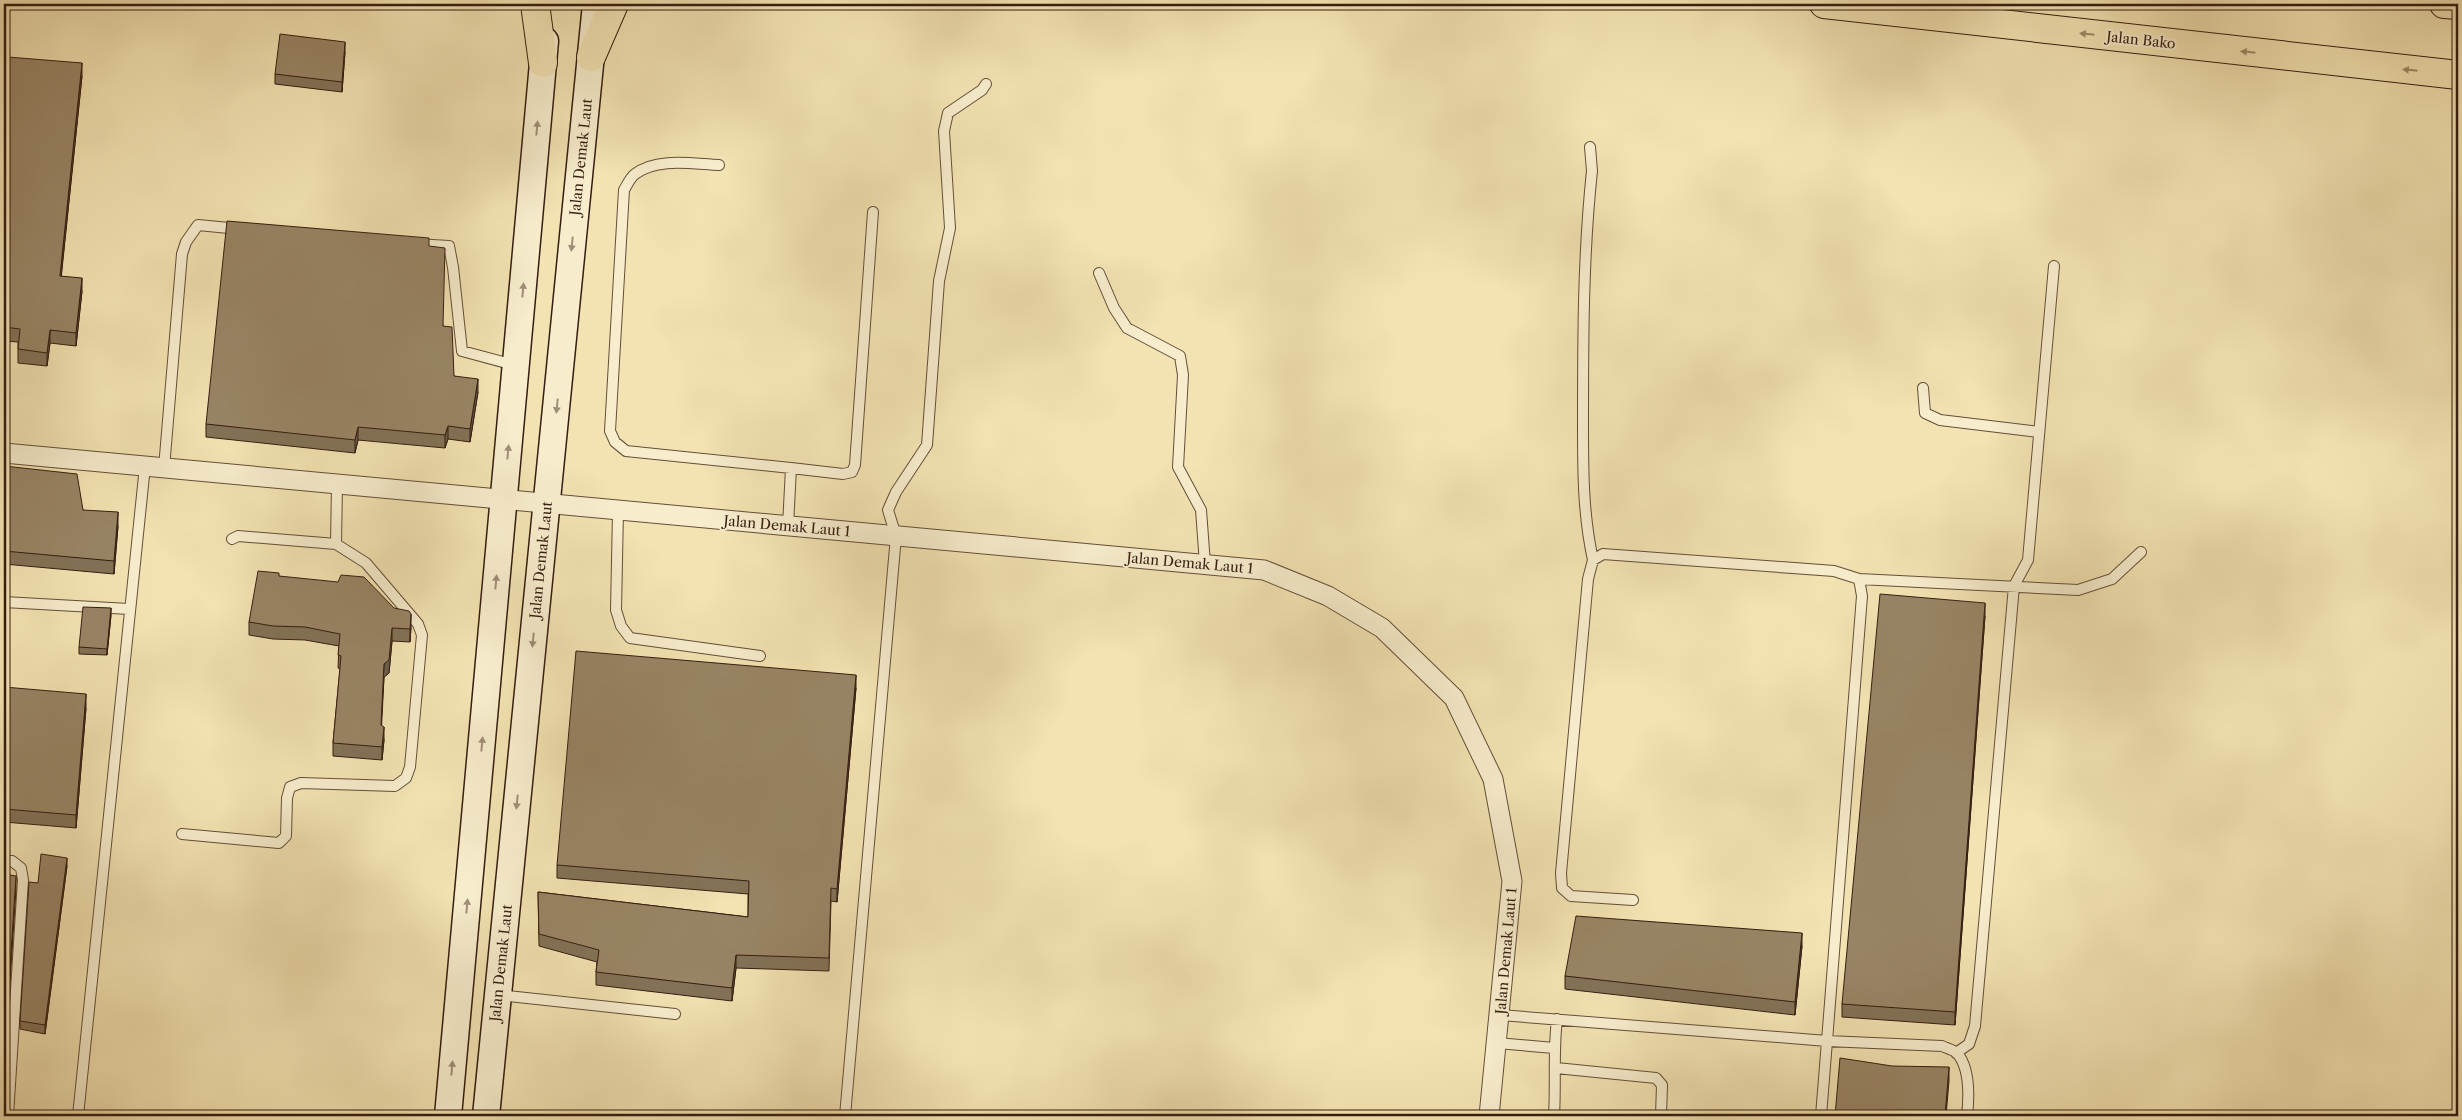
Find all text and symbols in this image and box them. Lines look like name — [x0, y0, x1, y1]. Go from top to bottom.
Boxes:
street label: Jalan Bako — [2104, 27, 2177, 53]
one-way arrow — [2078, 30, 2094, 38]
one-way arrow — [2240, 48, 2256, 56]
one-way arrow — [2401, 66, 2417, 74]
street label: Jalan Demak Laut — [566, 98, 596, 218]
one-way arrow — [534, 120, 542, 136]
one-way arrow — [568, 236, 576, 252]
one-way arrow — [519, 282, 527, 298]
one-way arrow — [552, 398, 560, 414]
one-way arrow — [504, 444, 512, 460]
street label: Jalan Demak Laut — [526, 501, 556, 621]
street label: Jalan Demak Laut 1 — [721, 511, 851, 541]
street label: Jalan Demak Laut 1 — [1124, 548, 1254, 578]
one-way arrow — [493, 574, 501, 590]
one-way arrow — [529, 632, 537, 648]
one-way arrow — [478, 736, 486, 752]
one-way arrow — [513, 794, 521, 810]
street label: Jalan Demak Laut 1 — [1491, 887, 1521, 1017]
one-way arrow — [463, 898, 471, 914]
street label: Jalan Demak Laut — [486, 904, 516, 1024]
one-way arrow — [448, 1059, 456, 1075]

